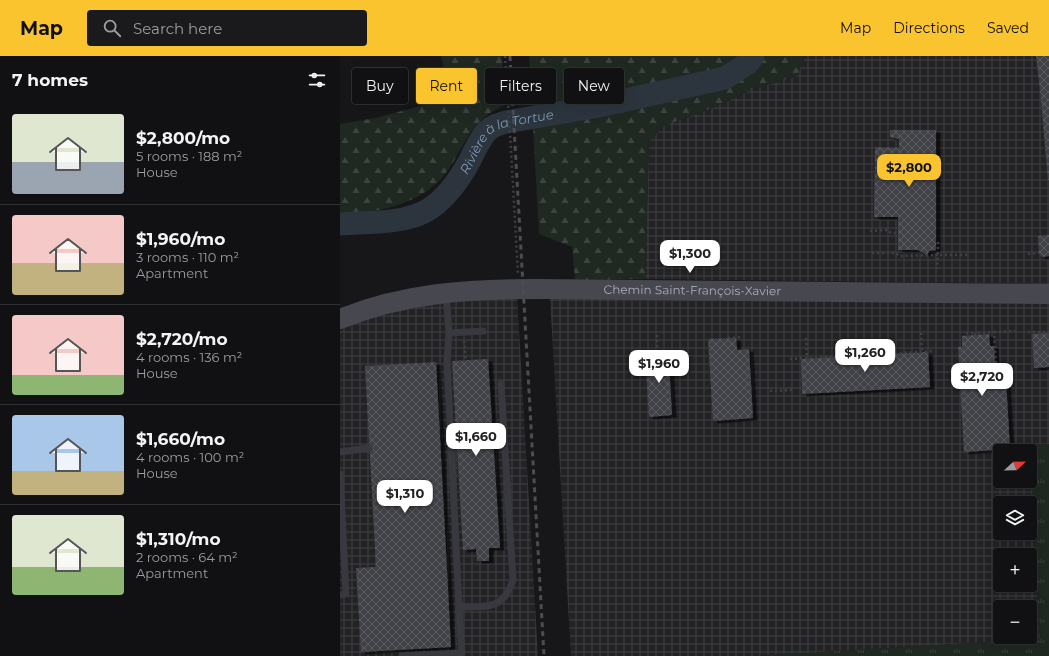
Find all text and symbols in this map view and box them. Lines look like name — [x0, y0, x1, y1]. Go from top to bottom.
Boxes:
search box — [87, 10, 367, 46]
text: Map — [20, 17, 63, 40]
icon: search — [101, 17, 123, 39]
text: Search here — [133, 19, 222, 38]
text: Map — [840, 19, 871, 37]
text: Directions — [893, 19, 965, 37]
text: Saved — [987, 19, 1029, 37]
chip: Buy — [352, 68, 408, 104]
chip: Rent — [416, 68, 477, 104]
chip: Filters — [485, 68, 556, 104]
chip: New — [564, 68, 624, 104]
icon: filters — [306, 69, 328, 91]
text: 7 homes — [12, 70, 88, 90]
water label: Rivière à la Tortue — [456, 106, 555, 177]
text: $2,800/mo — [136, 128, 230, 148]
icon: home — [44, 130, 92, 178]
text: 5 rooms · 188 m² — [136, 148, 242, 164]
pin: $2,800 — [876, 154, 942, 188]
text: $2,800 — [886, 159, 932, 175]
text: House — [136, 164, 178, 180]
text: $1,960/mo — [136, 229, 225, 249]
icon: home — [44, 231, 92, 279]
pin: $1,300 — [657, 240, 723, 274]
text: $1,300 — [669, 245, 711, 261]
text: 3 rooms · 110 m² — [136, 249, 239, 265]
text: Apartment — [136, 265, 208, 281]
street label: Chemin Saint-François-Xavier — [604, 282, 781, 298]
text: $2,720/mo — [136, 329, 228, 349]
icon: home — [44, 331, 92, 379]
pin: $1,260 — [832, 339, 898, 373]
text: $1,260 — [844, 344, 886, 360]
text: 4 rooms · 136 m² — [136, 349, 242, 365]
pin: $1,960 — [626, 350, 692, 384]
text: $1,960 — [638, 355, 680, 371]
pin: $2,720 — [949, 363, 1015, 397]
text: House — [136, 365, 178, 381]
text: $2,720 — [960, 368, 1004, 384]
pin: $1,660 — [443, 423, 509, 457]
text: $1,660 — [455, 428, 497, 444]
text: $1,660/mo — [136, 429, 225, 449]
icon: home — [44, 431, 92, 479]
north arrow — [993, 444, 1037, 488]
map controls — [993, 444, 1037, 644]
text: 4 rooms · 100 m² — [136, 449, 244, 465]
text: House — [136, 465, 178, 481]
pin: $1,310 — [372, 480, 438, 514]
text: $1,310 — [386, 485, 424, 501]
button: layers — [993, 496, 1037, 540]
text: $1,310/mo — [136, 529, 221, 549]
icon: home — [44, 531, 92, 579]
button: + — [993, 548, 1037, 592]
text: 2 rooms · 64 m² — [136, 549, 238, 565]
text: Apartment — [136, 565, 208, 581]
button: − — [993, 600, 1037, 644]

